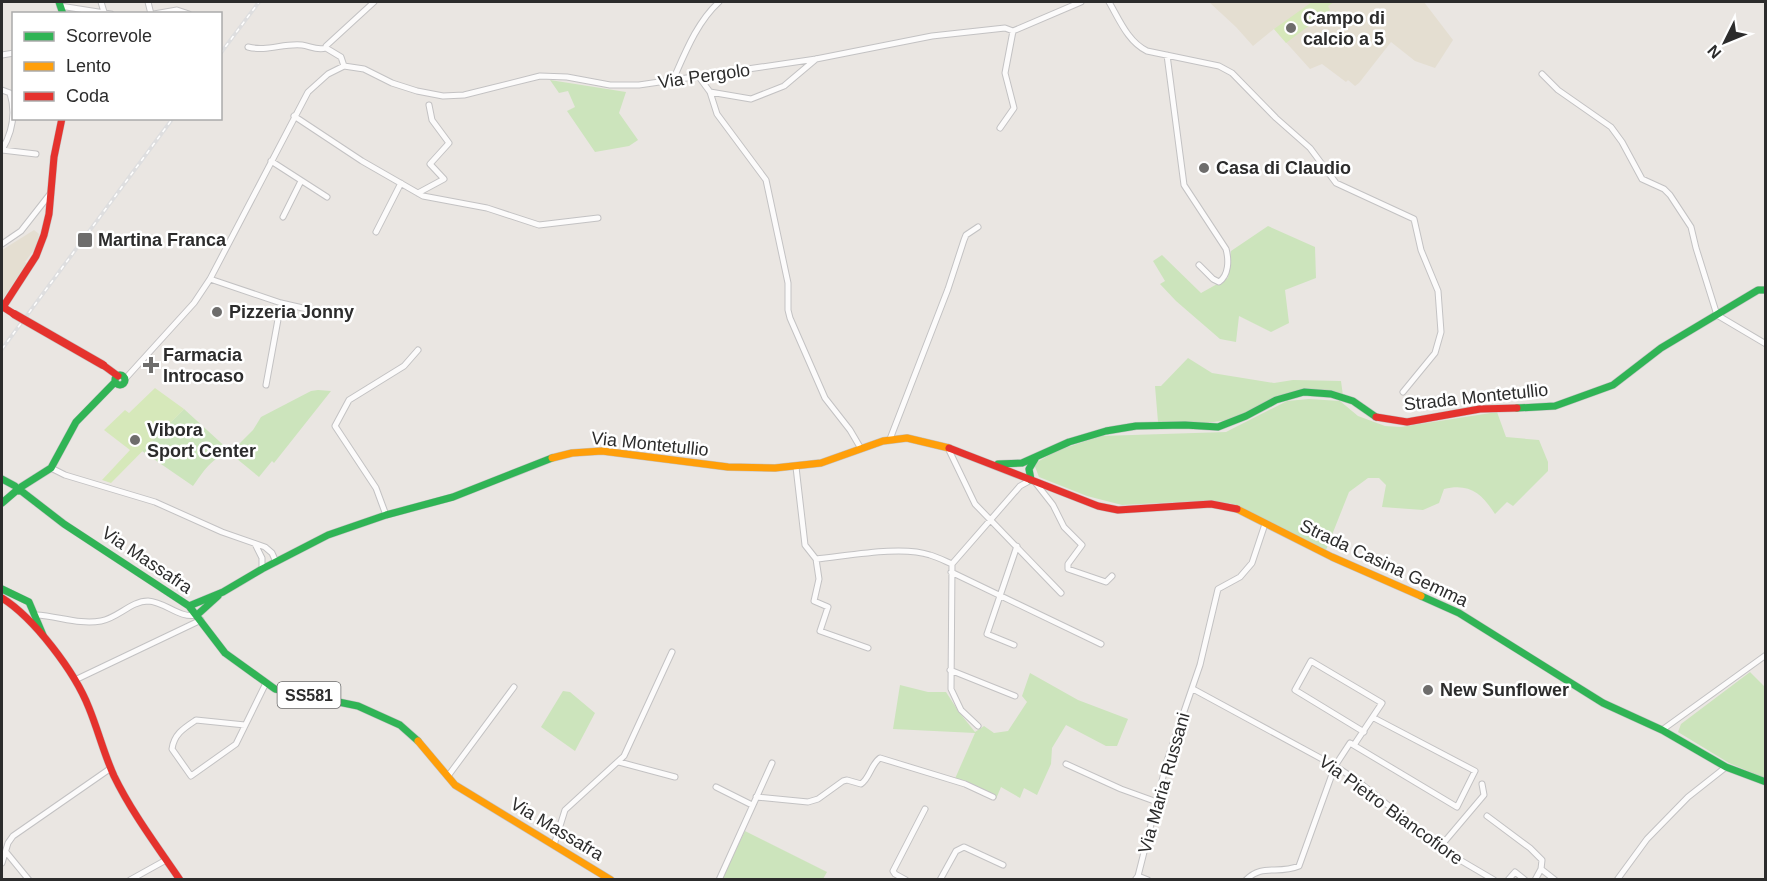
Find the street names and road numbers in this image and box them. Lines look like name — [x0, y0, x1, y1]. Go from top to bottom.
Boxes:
street label: Via Pergolo — [657, 60, 751, 92]
street label: Strada Montetullio — [1403, 379, 1549, 415]
street label: Via Montetullio — [590, 428, 710, 460]
street label: Strada Casina Gemma — [1297, 515, 1472, 611]
street label: Via Massafra — [98, 522, 197, 598]
road number: SS581 — [278, 682, 340, 708]
street label: Via Maria Russani — [1134, 710, 1194, 856]
street label: Via Pietro Biancofiore — [1315, 751, 1467, 869]
street label: Via Massafra — [507, 793, 608, 865]

